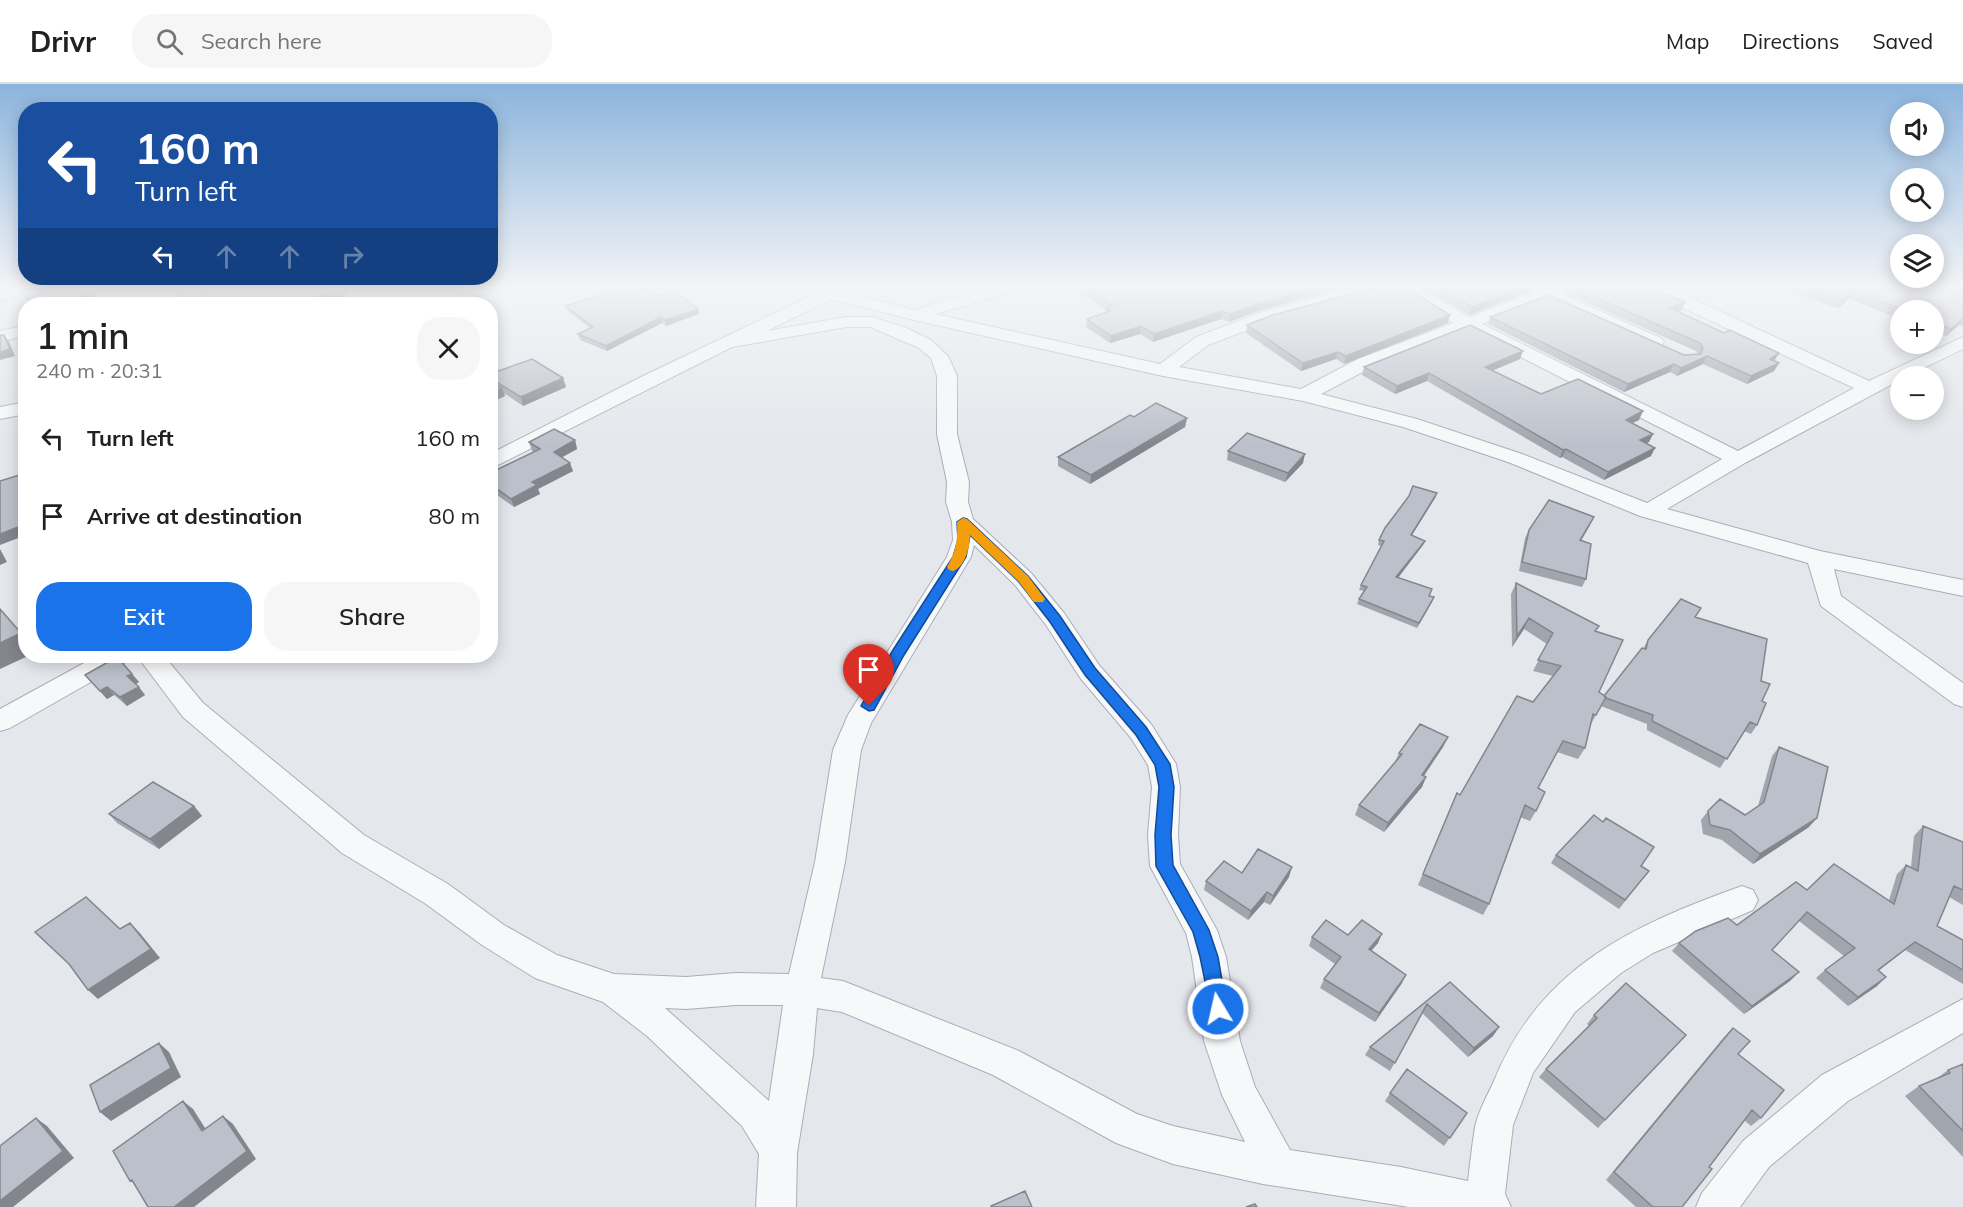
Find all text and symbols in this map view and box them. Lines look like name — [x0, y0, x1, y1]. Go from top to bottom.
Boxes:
search box — [132, 14, 552, 68]
text: Drivr — [30, 24, 96, 59]
icon: search — [153, 25, 186, 58]
text: Search here — [201, 27, 322, 55]
text: Map — [1666, 28, 1709, 54]
text: Directions — [1742, 28, 1839, 54]
text: Saved — [1872, 28, 1933, 54]
map controls — [1890, 102, 1944, 420]
button: sound — [1890, 102, 1944, 156]
text: 160 m — [135, 122, 260, 175]
icon: left — [36, 126, 114, 204]
button: search — [1890, 168, 1944, 222]
text: Turn left — [135, 174, 237, 208]
button: layers — [1890, 234, 1944, 288]
icon: left — [147, 240, 180, 273]
icon: ahead — [210, 240, 243, 273]
icon: ahead — [273, 240, 306, 273]
icon: right — [336, 240, 369, 273]
button: + — [1890, 300, 1944, 354]
text: 1 min — [36, 313, 130, 358]
button: close — [417, 317, 480, 380]
text: 240 m · 20:31 — [36, 358, 162, 383]
button: − — [1890, 366, 1944, 420]
icon: left — [36, 422, 69, 455]
text: Turn left — [87, 424, 174, 452]
text: 160 m — [415, 424, 480, 452]
icon: arrive — [36, 500, 69, 533]
text: Arrive at destination — [87, 502, 302, 530]
text: 80 m — [429, 502, 480, 530]
button: Exit — [36, 582, 252, 651]
button: Share — [264, 582, 480, 651]
pin — [843, 644, 894, 706]
icon: arrive — [852, 653, 885, 686]
position arrow — [1186, 977, 1250, 1041]

